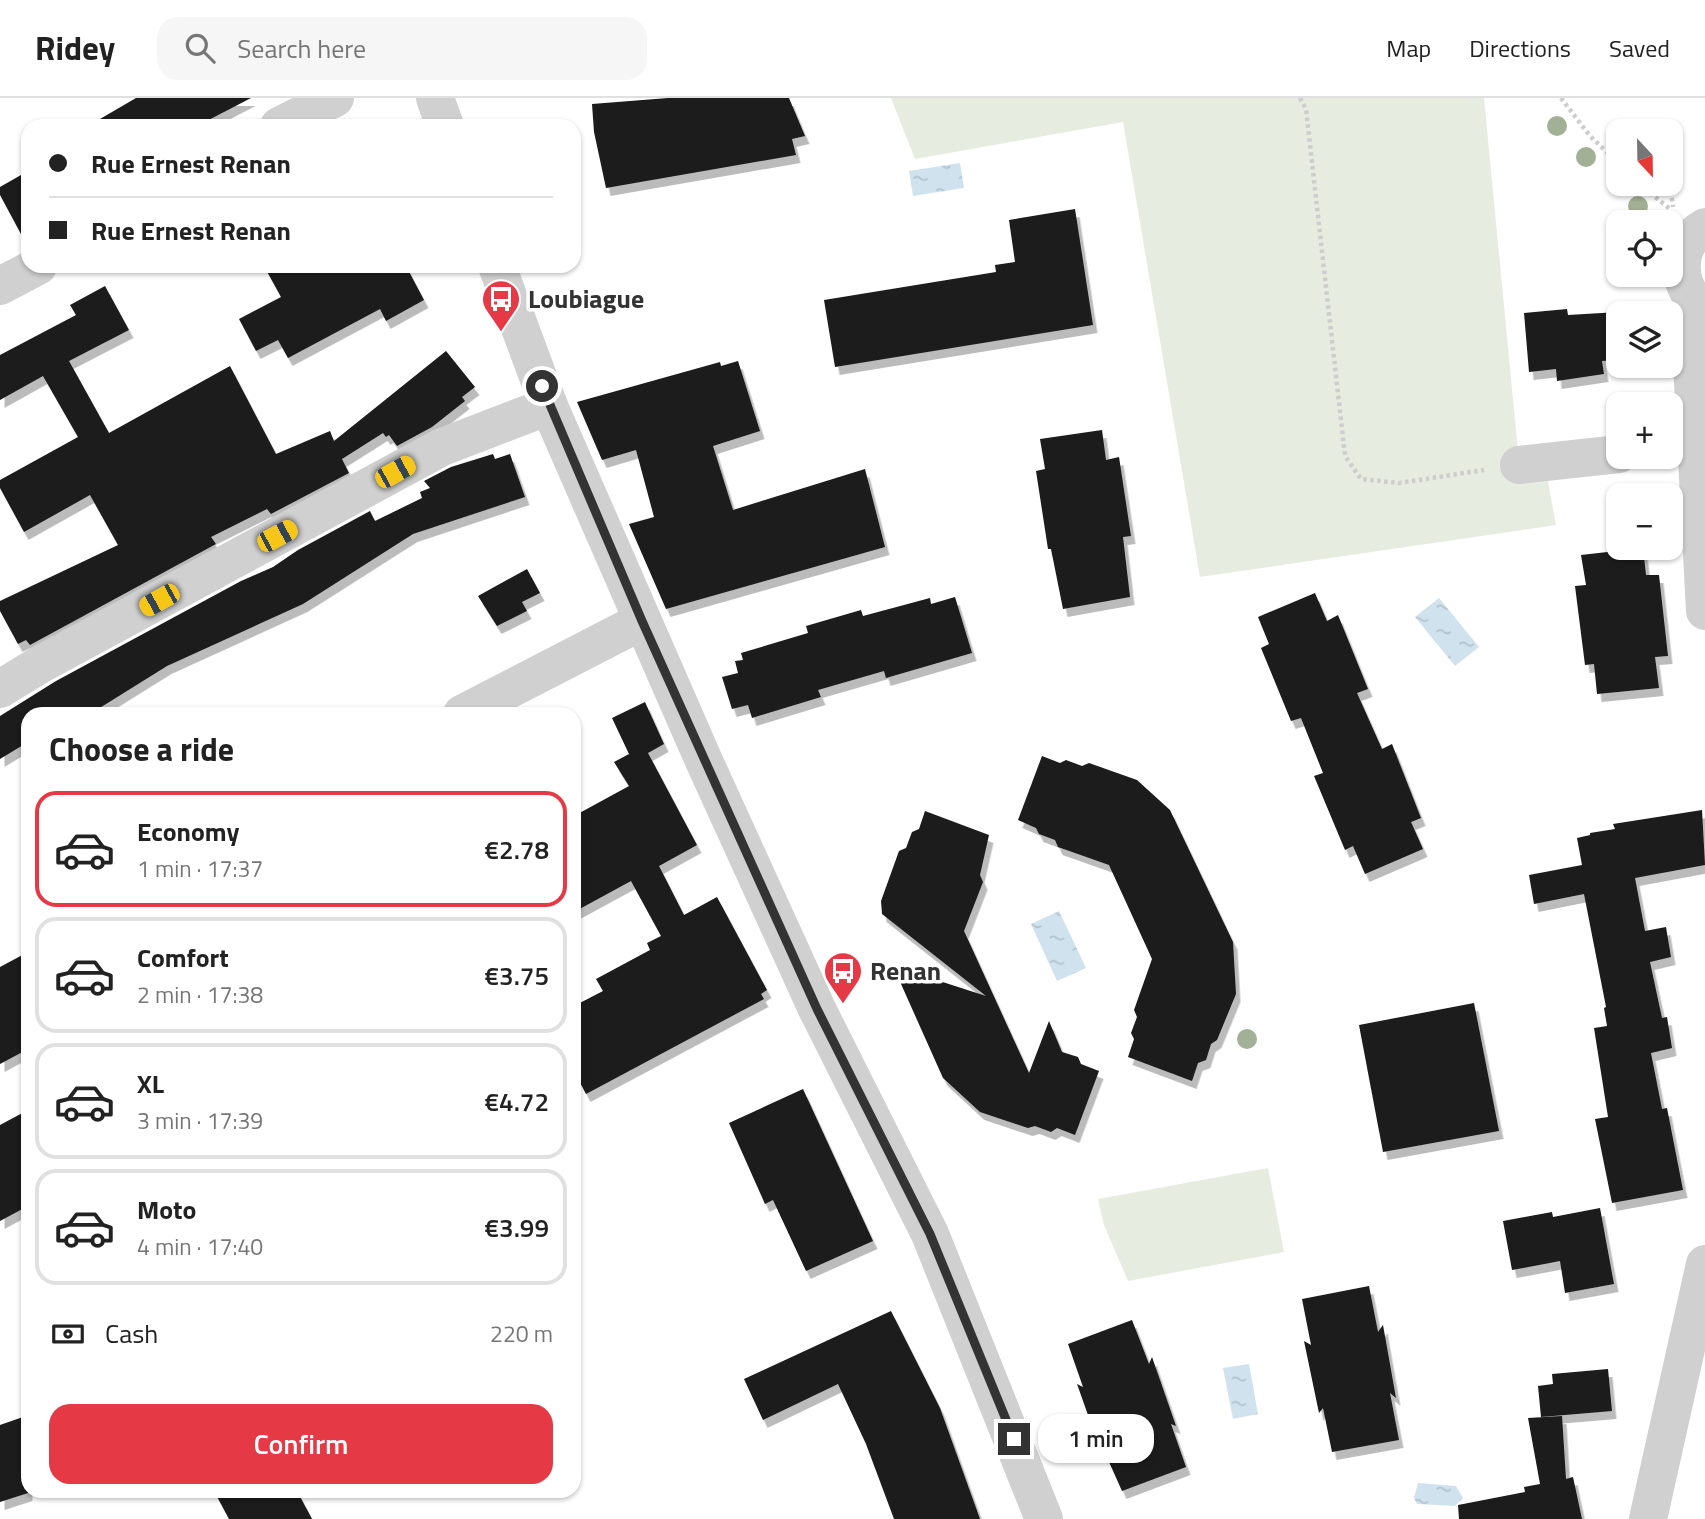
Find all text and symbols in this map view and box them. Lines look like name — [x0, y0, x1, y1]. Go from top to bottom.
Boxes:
search box — [157, 17, 647, 80]
text: Ridey — [35, 23, 115, 73]
icon: search — [181, 29, 219, 67]
text: Search here — [237, 29, 366, 68]
text: Map — [1386, 30, 1431, 66]
text: Directions — [1469, 30, 1571, 66]
text: Saved — [1609, 30, 1670, 66]
north arrow — [1606, 119, 1684, 196]
map controls — [1606, 119, 1683, 560]
text: Rue Ernest Renan — [91, 144, 291, 183]
button: locate — [1606, 210, 1683, 287]
text: Rue Ernest Renan — [91, 211, 291, 250]
bus stop icon: Loubiague — [480, 278, 522, 333]
place label: Loubiague — [528, 279, 644, 318]
button: layers — [1606, 301, 1683, 378]
route start — [526, 370, 558, 402]
button: + — [1606, 392, 1683, 469]
car — [372, 453, 419, 491]
button: − — [1606, 483, 1683, 560]
car — [254, 517, 301, 555]
car — [136, 581, 183, 619]
text: Choose a ride — [49, 725, 234, 773]
text: Economy — [137, 812, 239, 851]
icon: car — [53, 818, 116, 881]
text: €2.78 — [485, 830, 549, 869]
text: 1 min · 17:37 — [137, 851, 263, 886]
text: Comfort — [137, 938, 229, 977]
icon: car — [53, 944, 116, 1007]
bus stop icon: Renan — [822, 950, 864, 1005]
place label: Renan — [870, 951, 941, 990]
text: €3.75 — [485, 956, 549, 995]
text: 2 min · 17:38 — [137, 977, 263, 1012]
text: XL — [137, 1064, 164, 1103]
icon: car — [53, 1070, 116, 1133]
text: €4.72 — [485, 1082, 549, 1121]
text: 3 min · 17:39 — [137, 1103, 263, 1138]
text: Moto — [137, 1190, 196, 1229]
icon: car — [53, 1196, 116, 1259]
text: €3.99 — [485, 1208, 549, 1247]
text: 4 min · 17:40 — [137, 1229, 263, 1264]
text: Cash — [105, 1314, 158, 1353]
icon: cash — [49, 1315, 87, 1353]
text: 220 m — [490, 1316, 553, 1351]
button: Confirm — [49, 1404, 553, 1484]
callout: 1 min — [1038, 1414, 1154, 1464]
text: 1 min — [1068, 1421, 1124, 1456]
route end — [998, 1423, 1030, 1455]

